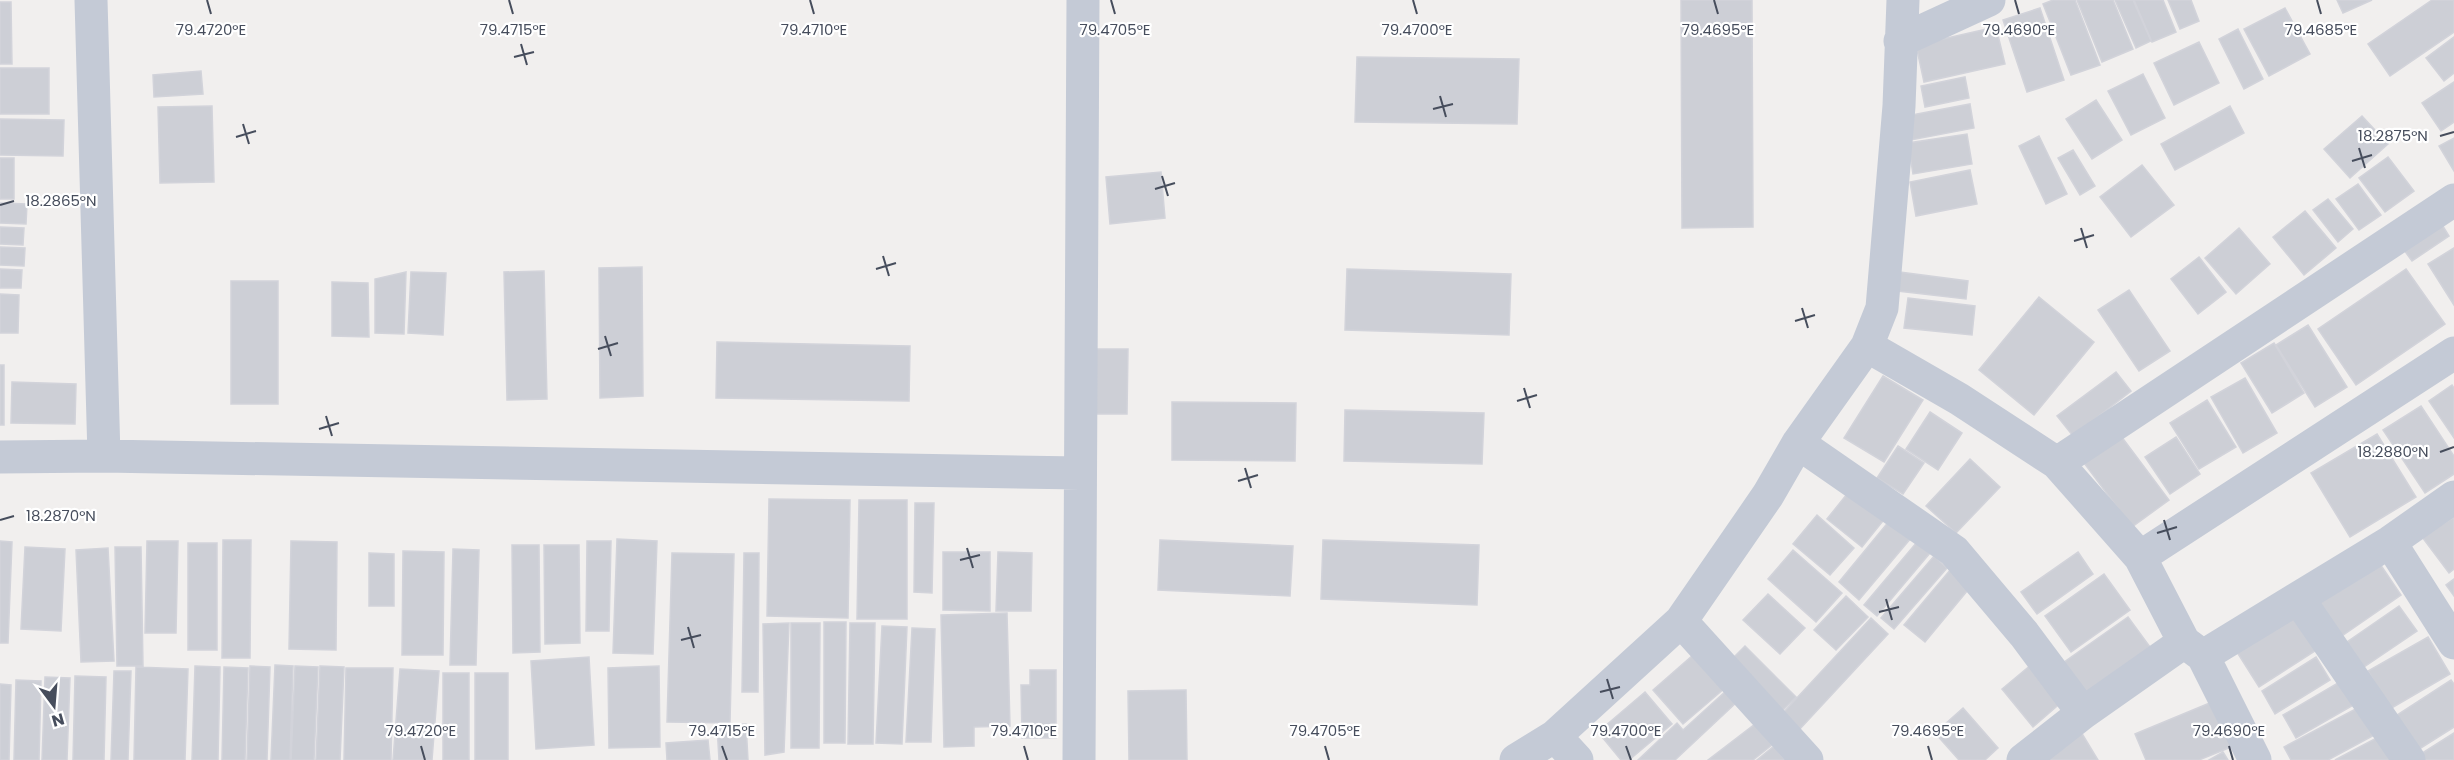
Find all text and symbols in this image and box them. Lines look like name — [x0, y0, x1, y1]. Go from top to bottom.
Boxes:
text: 79.4720°E — [176, 19, 246, 40]
text: 79.4715°E — [480, 19, 546, 40]
text: 79.4710°E — [781, 19, 847, 40]
text: 79.4705°E — [1079, 19, 1151, 40]
text: 79.4700°E — [1381, 19, 1453, 40]
text: 79.4695°E — [1682, 19, 1754, 40]
text: 79.4690°E — [1983, 19, 2055, 40]
text: 79.4685°E — [2285, 19, 2357, 40]
text: 18.2875°N — [2358, 125, 2428, 146]
text: 18.2865°N — [25, 190, 97, 211]
text: 18.2880°N — [2357, 441, 2429, 462]
text: 18.2870°N — [26, 505, 96, 526]
north arrow — [24, 676, 84, 736]
text: N — [49, 707, 67, 733]
text: 79.4720°E — [386, 720, 456, 741]
text: 79.4715°E — [689, 720, 755, 741]
text: 79.4710°E — [991, 720, 1057, 741]
text: 79.4705°E — [1289, 720, 1361, 741]
text: 79.4700°E — [1590, 720, 1662, 741]
text: 79.4695°E — [1892, 720, 1964, 741]
text: 79.4690°E — [2193, 720, 2265, 741]

